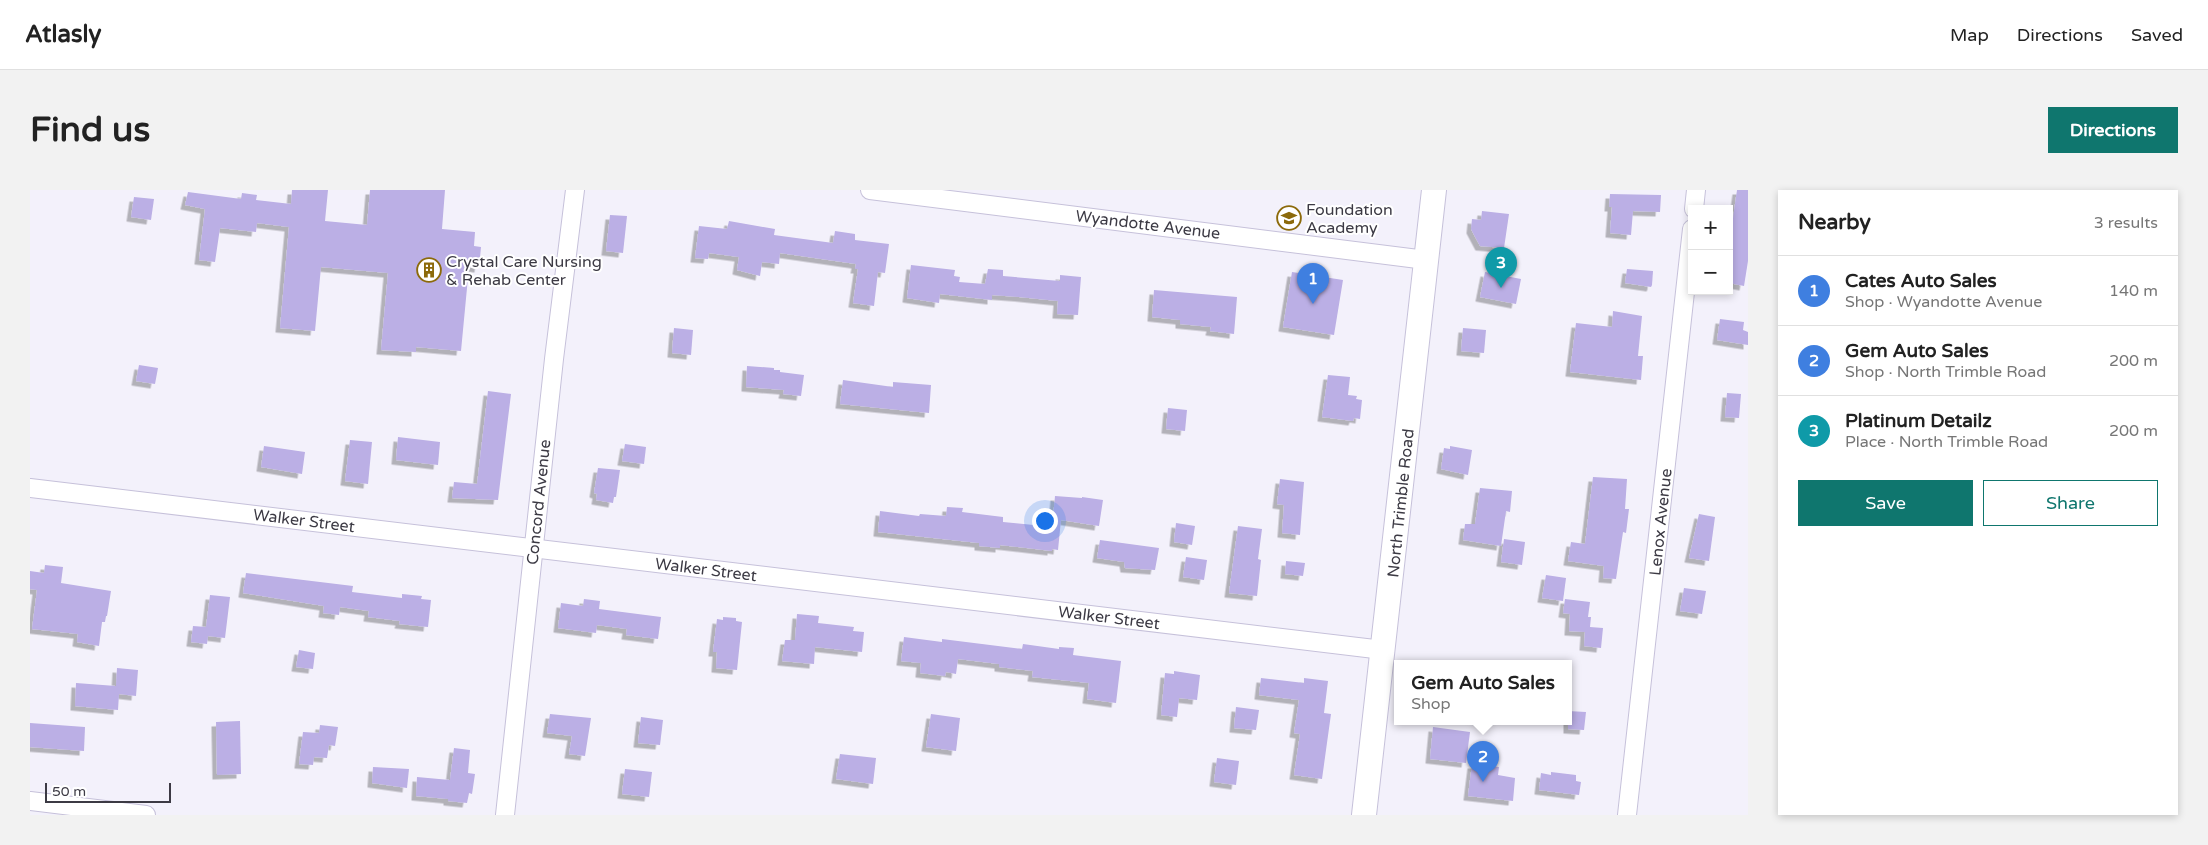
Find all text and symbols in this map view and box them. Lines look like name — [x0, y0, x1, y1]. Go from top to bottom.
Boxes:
text: Atlasly — [25, 20, 101, 49]
text: Map — [1950, 24, 1989, 46]
text: Directions — [2017, 24, 2103, 46]
text: Saved — [2131, 24, 2183, 46]
button: Directions — [2048, 107, 2178, 153]
text: Find us — [30, 109, 150, 151]
place label: Foundation Academy — [1306, 200, 1393, 238]
school or university icon: Foundation Academy — [1276, 205, 1302, 231]
map controls — [1688, 205, 1733, 295]
button: + — [1688, 205, 1733, 250]
street label: Wyandotte Avenue — [1074, 206, 1221, 244]
text: Nearby — [1798, 210, 1871, 235]
text: 3 results — [2094, 213, 2158, 233]
pin: 3 — [1485, 247, 1517, 288]
button: − — [1688, 250, 1733, 295]
place label: Crystal Care Nursing & Rehab Center — [446, 252, 602, 290]
building icon: Crystal Care Nursing & Rehab Center — [416, 257, 442, 283]
pin: 1 — [1297, 263, 1329, 304]
text: Cates Auto Sales — [1845, 270, 1997, 292]
text: 1 — [1809, 281, 1819, 301]
text: 140 m — [2109, 281, 2158, 301]
text: Shop · Wyandotte Avenue — [1845, 292, 2042, 312]
text: Gem Auto Sales — [1845, 340, 1989, 362]
text: 2 — [1809, 351, 1819, 371]
text: 200 m — [2109, 351, 2158, 371]
text: Shop · North Trimble Road — [1845, 362, 2046, 382]
text: Platinum Detailz — [1845, 410, 1992, 432]
text: 3 — [1809, 421, 1819, 441]
text: 200 m — [2109, 421, 2158, 441]
street label: North Trimble Road — [1383, 428, 1419, 579]
text: Place · North Trimble Road — [1845, 432, 2048, 452]
street label: Concord Avenue — [522, 438, 556, 566]
street label: Lenox Avenue — [1645, 468, 1677, 577]
button: Save — [1798, 480, 1973, 526]
button: Share — [1983, 480, 2158, 526]
street label: Walker Street — [252, 505, 356, 537]
your location — [1032, 508, 1058, 534]
street label: Walker Street — [654, 554, 758, 586]
street label: Walker Street — [1057, 602, 1161, 634]
popup — [1394, 660, 1572, 725]
text: Gem Auto Sales — [1411, 672, 1555, 694]
text: Shop — [1411, 694, 1450, 714]
pin: 2 — [1467, 741, 1499, 782]
scale bar — [45, 780, 171, 803]
text: 50 m — [52, 783, 86, 800]

